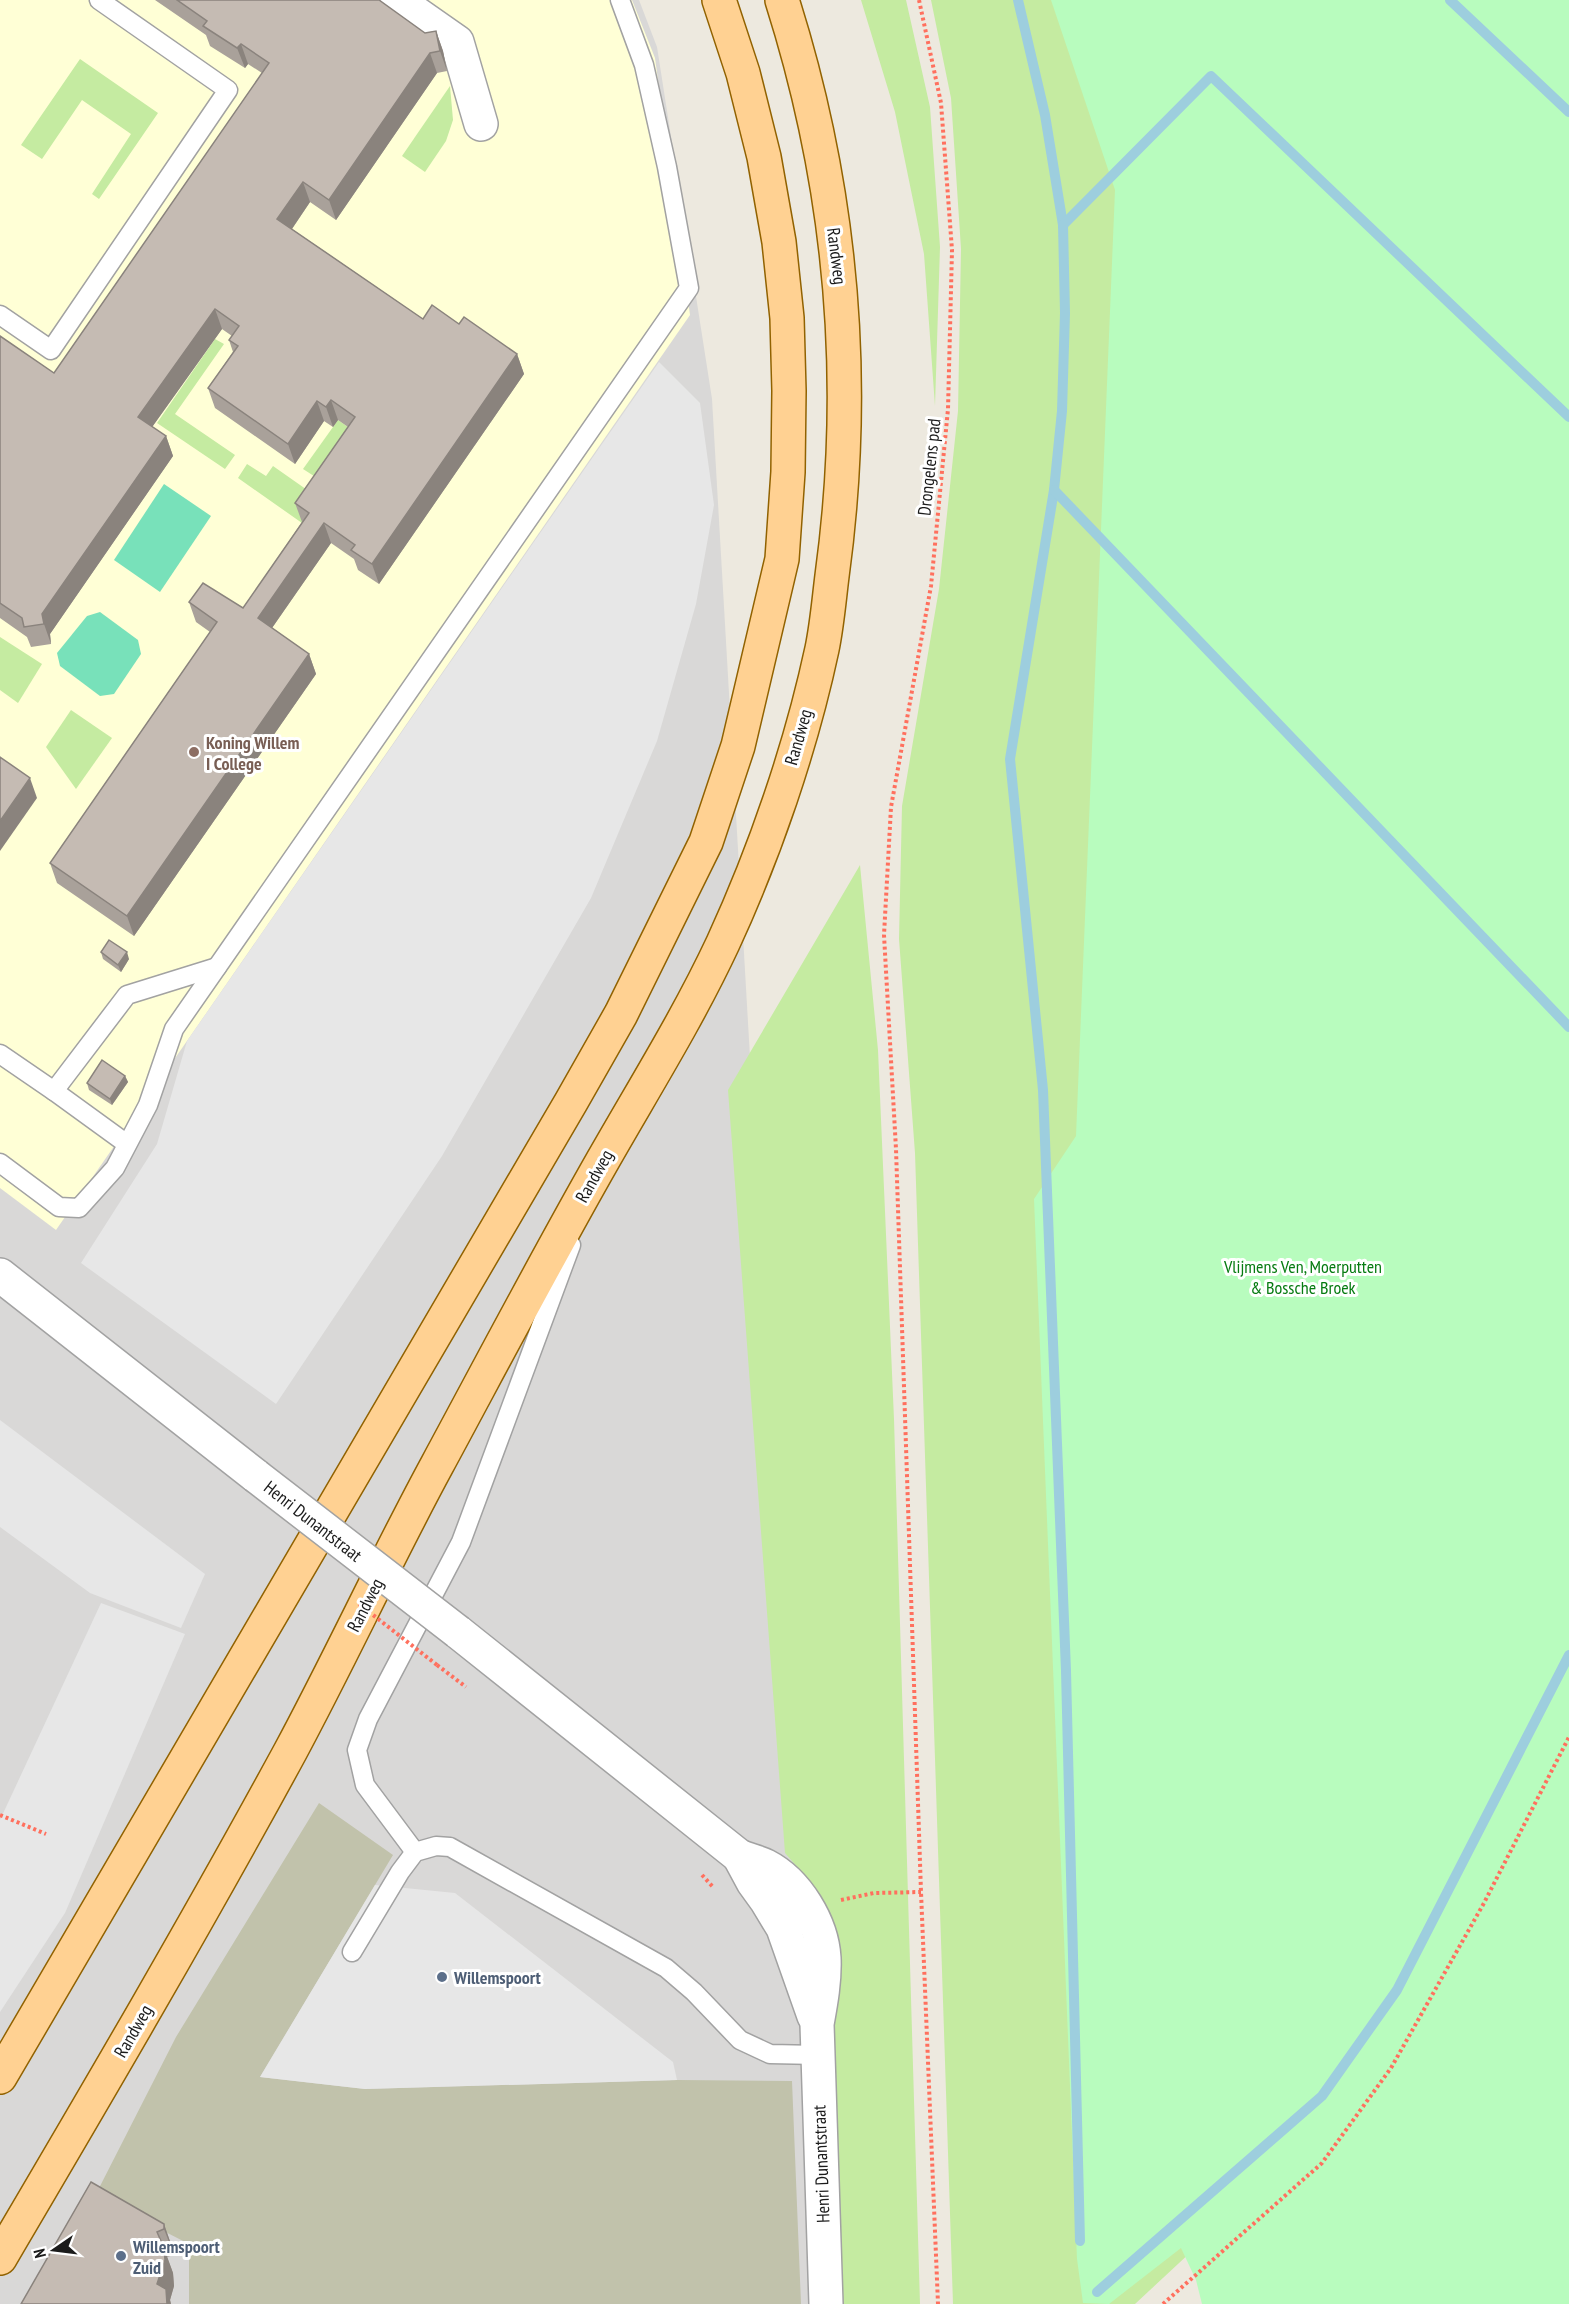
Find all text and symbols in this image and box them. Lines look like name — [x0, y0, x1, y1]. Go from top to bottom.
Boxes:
street label: Randweg — [822, 226, 852, 286]
street label: Drongelens pad — [912, 417, 946, 517]
street label: Randweg — [779, 706, 817, 768]
place label: Koning Willem I College — [206, 731, 300, 775]
marker: Koning Willem I College — [187, 745, 201, 759]
street label: Randweg — [570, 1145, 618, 1207]
park label: Vlijmens Ven, Moerputten & Bossche Broek — [1223, 1255, 1382, 1299]
street label: Henri Dunantstraat — [259, 1476, 367, 1566]
street label: Randweg — [342, 1574, 388, 1636]
place label: Willemspoort — [453, 1966, 541, 1989]
marker: Willemspoort — [435, 1970, 449, 1984]
street label: Randweg — [109, 2001, 157, 2061]
street label: Henri Dunantstraat — [807, 2105, 835, 2223]
north arrow — [24, 2220, 84, 2280]
place label: Willemspoort Zuid — [132, 2235, 220, 2279]
text: N — [29, 2247, 50, 2260]
marker: Willemspoort Zuid — [114, 2249, 128, 2263]

